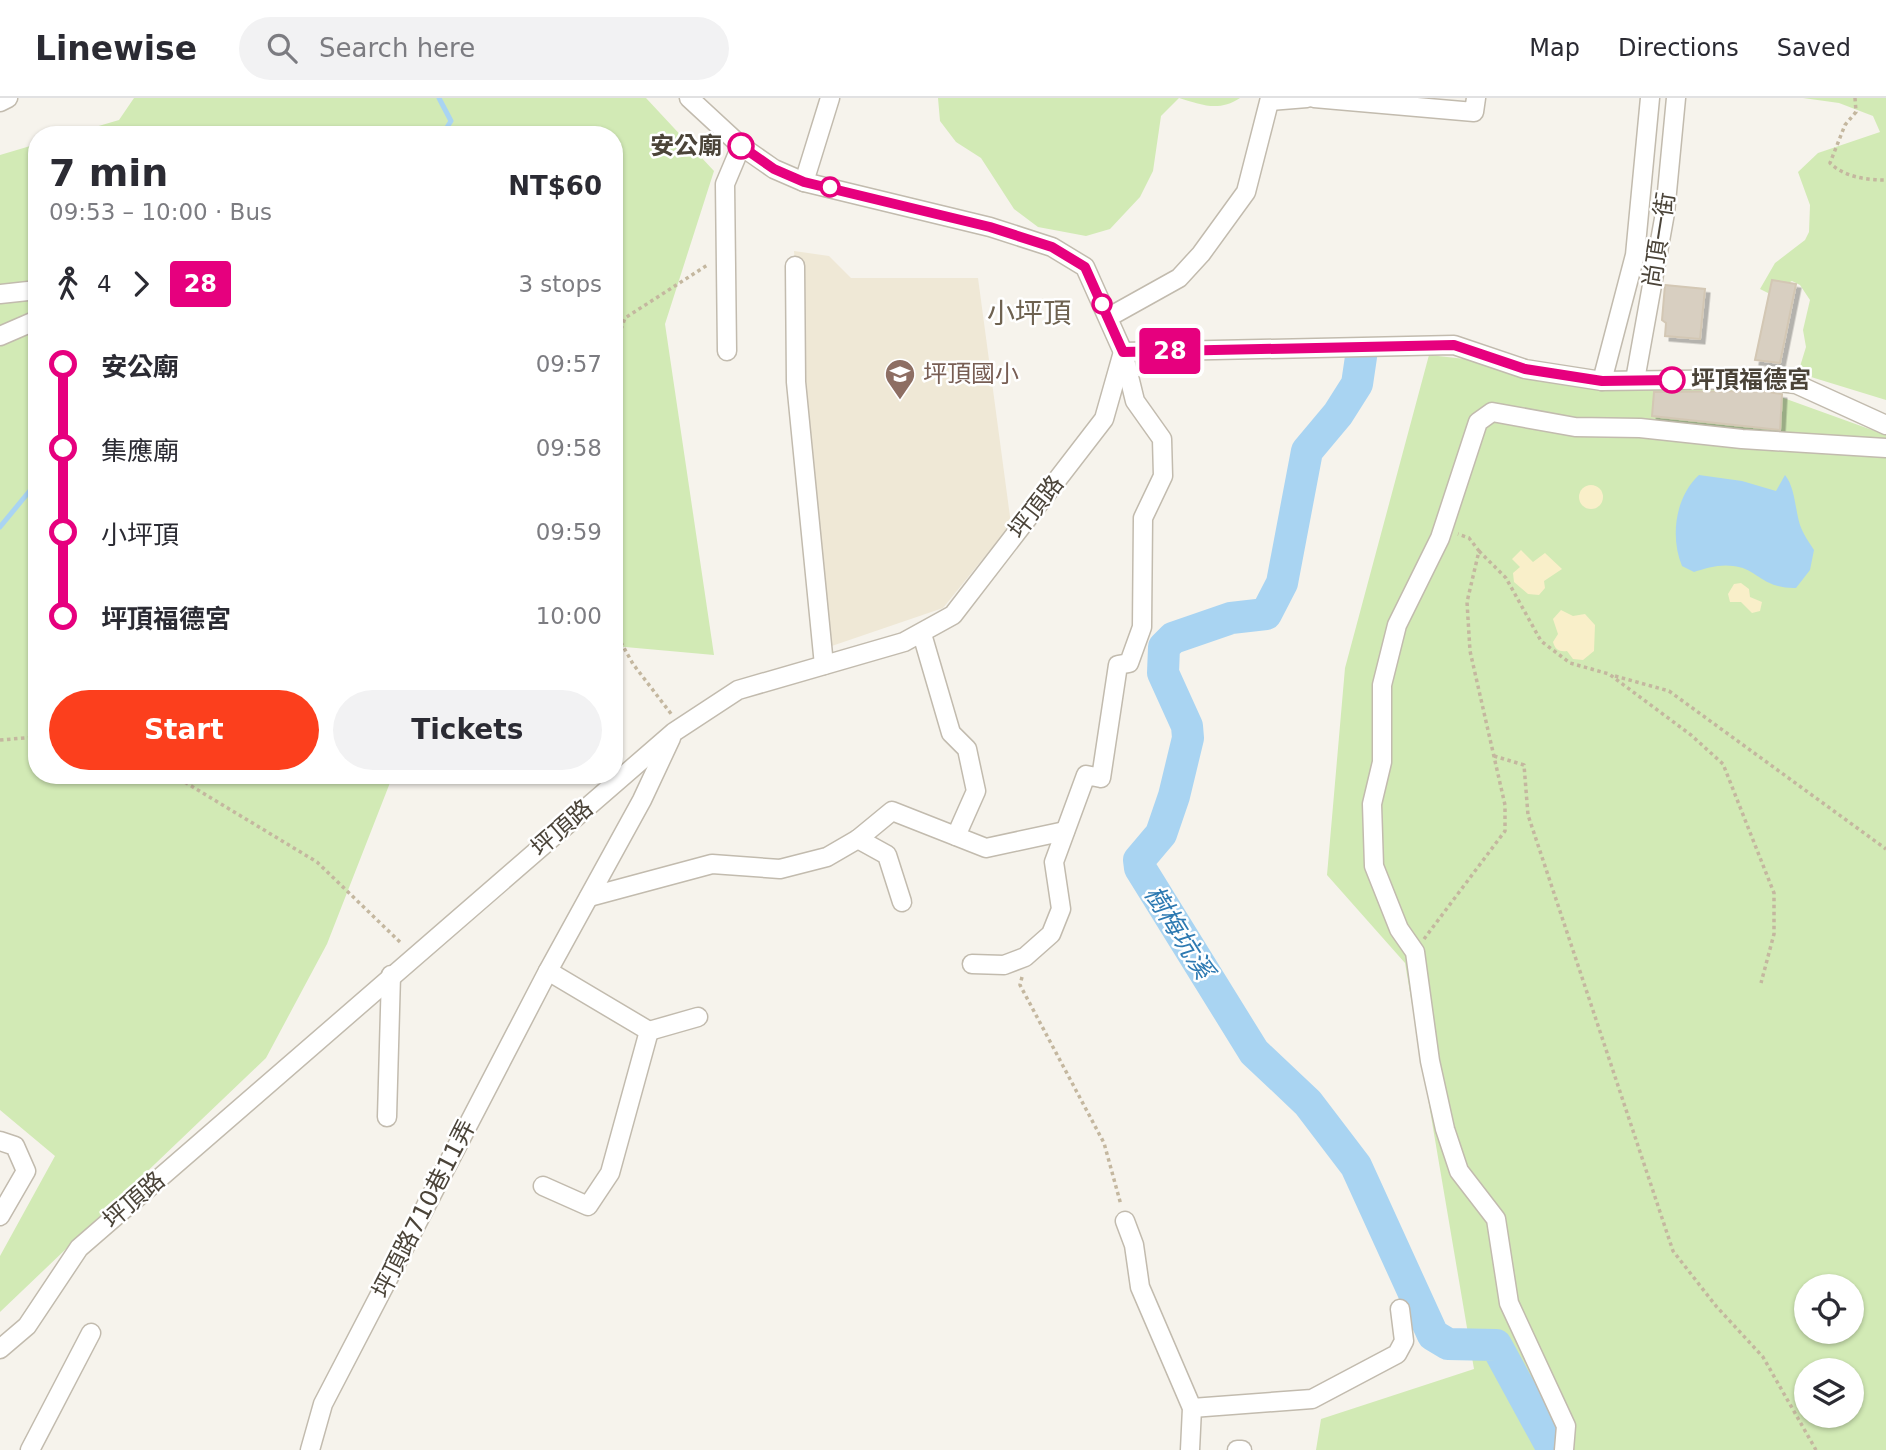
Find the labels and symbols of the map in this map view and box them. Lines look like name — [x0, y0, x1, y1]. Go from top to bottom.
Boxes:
place label: 安公廟 — [650, 132, 722, 160]
marker: 安公廟 — [728, 133, 754, 159]
unlabelled marker — [820, 177, 840, 197]
street label: 尚頂一街 — [1638, 190, 1680, 290]
unlabelled marker — [1092, 294, 1112, 314]
district label: 小坪頂 — [987, 297, 1071, 330]
line badge: 28 — [1138, 328, 1202, 374]
school or university icon: 坪頂國小 — [883, 357, 917, 401]
place label: 坪頂國小 — [923, 360, 1019, 388]
place label: 坪頂福德宮 — [1691, 366, 1811, 394]
marker: 坪頂福德宮 — [1659, 367, 1685, 393]
street label: 坪頂路 — [1003, 470, 1069, 544]
street label: 坪頂路 — [526, 794, 598, 862]
water label: 樹梅坑溪 — [1139, 880, 1221, 987]
street label: 坪頂路710巷11弄 — [367, 1115, 481, 1303]
street label: 坪頂路 — [98, 1166, 170, 1234]

